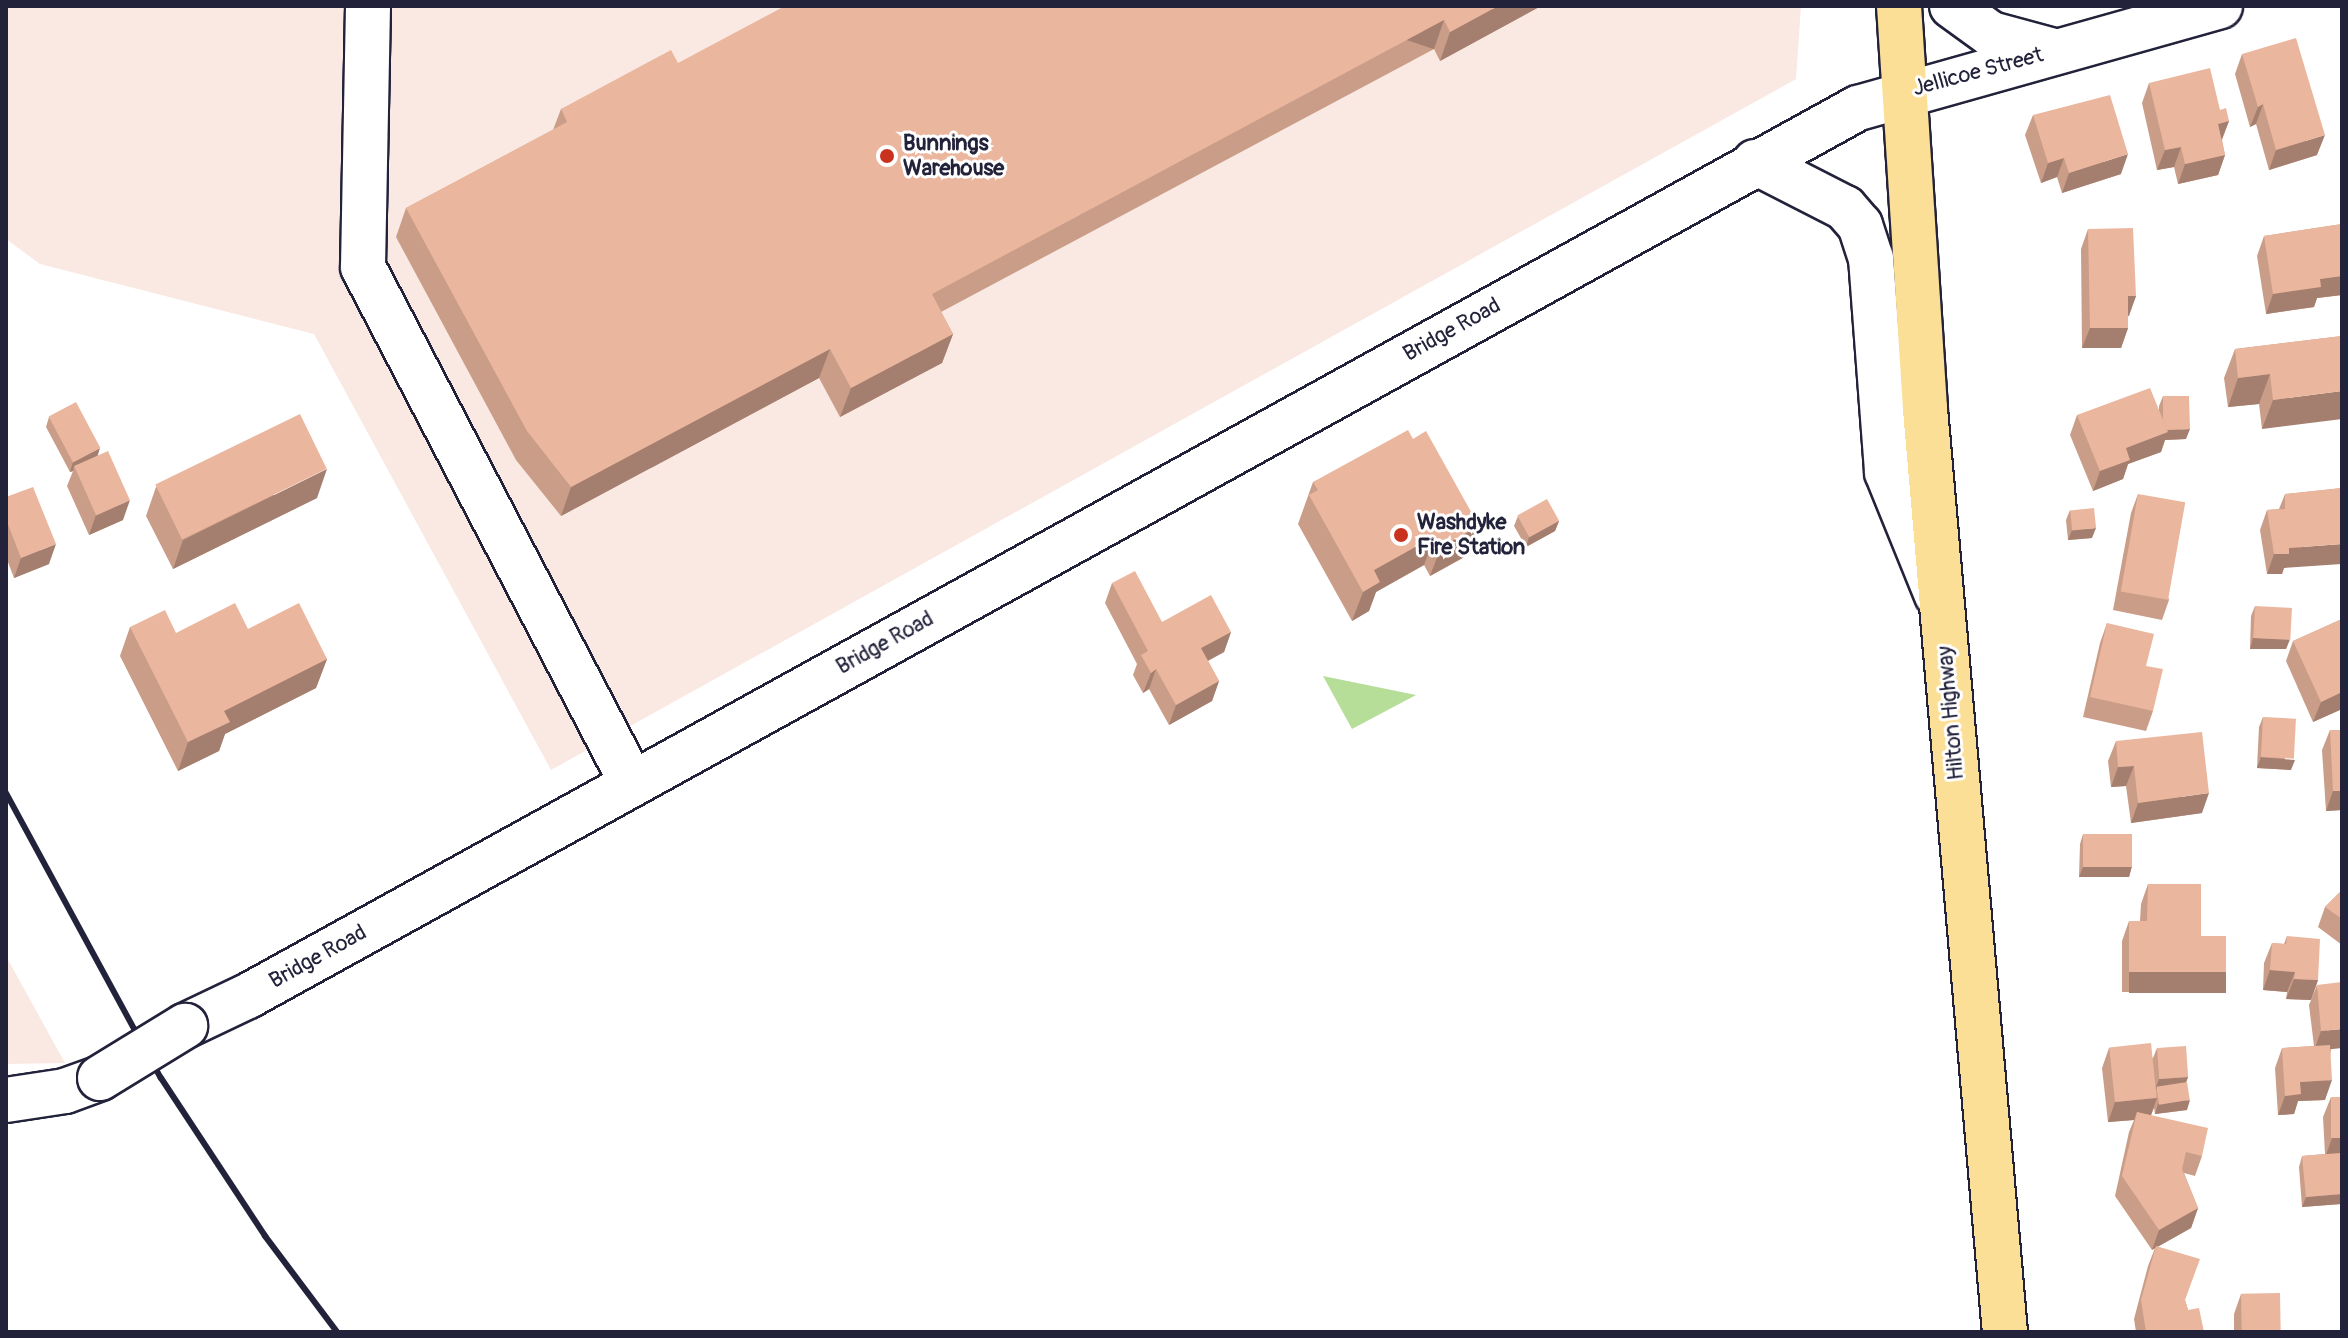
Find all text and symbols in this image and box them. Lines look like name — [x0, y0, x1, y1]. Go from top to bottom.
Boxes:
street label: Jellicoe Street — [1910, 42, 2046, 102]
place label: Bunnings Warehouse — [903, 130, 1004, 182]
marker: Bunnings Warehouse — [878, 147, 896, 165]
street label: Bridge Road — [1399, 292, 1505, 368]
place label: Washdyke Fire Station — [1417, 509, 1525, 560]
marker: Washdyke Fire Station — [1392, 526, 1410, 544]
street label: Bridge Road — [832, 605, 938, 681]
street label: Hilton Highway — [1932, 645, 1970, 781]
street label: Bridge Road — [265, 919, 371, 995]

